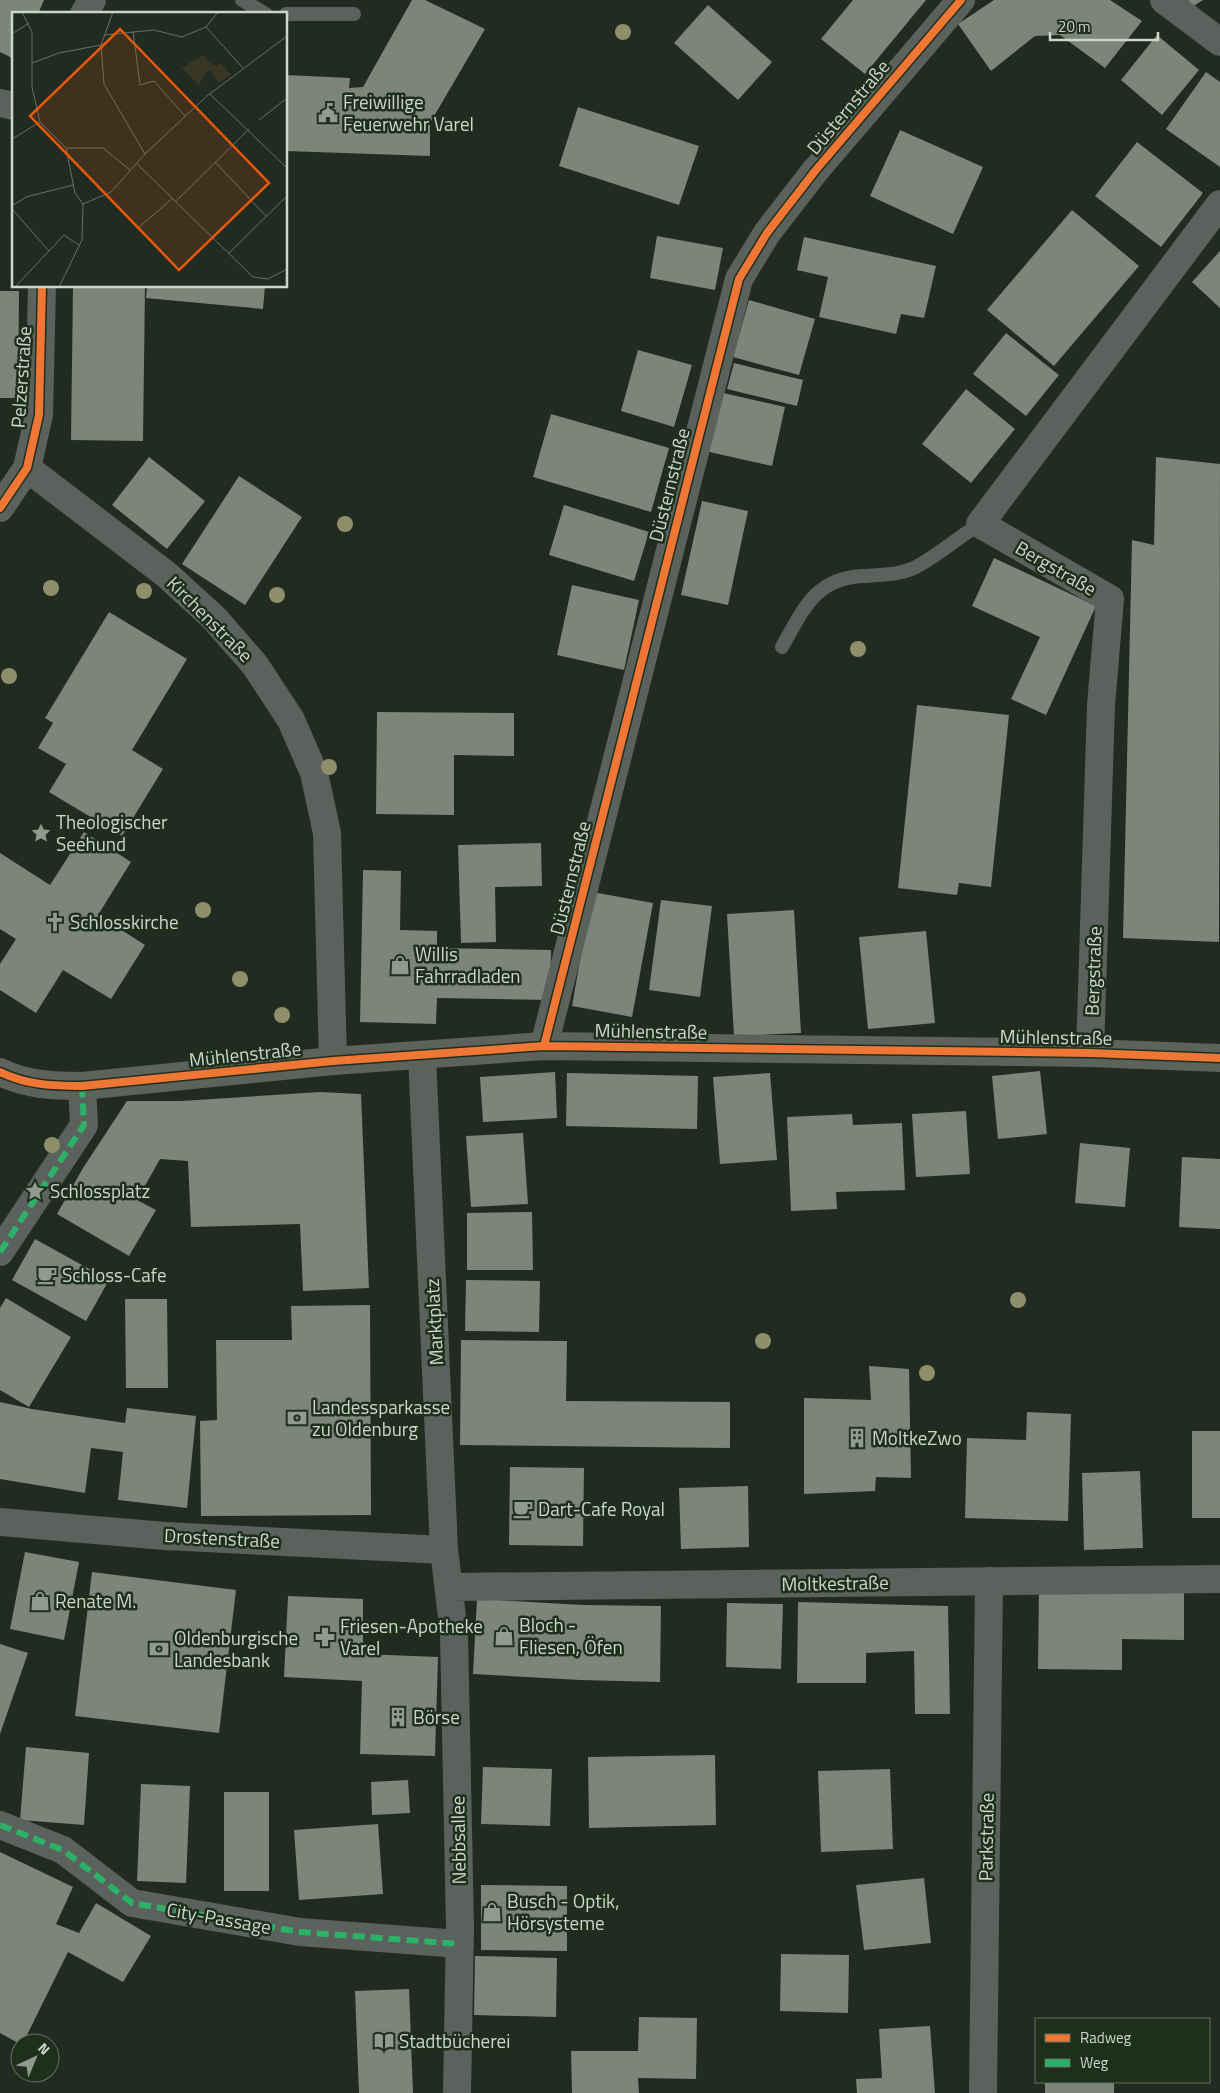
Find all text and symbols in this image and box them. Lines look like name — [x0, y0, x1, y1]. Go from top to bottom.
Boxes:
scale bar — [1050, 10, 1158, 42]
inset map — [12, 12, 288, 288]
text: 20 m — [1058, 15, 1091, 38]
street label: Düsternstraße — [799, 53, 896, 161]
place label: Freiwillige Feuerwehr Varel — [343, 87, 474, 138]
public building icon: Freiwillige Feuerwehr Varel — [317, 102, 339, 124]
street label: Pelzerstraße — [2, 325, 39, 429]
street label: Düsternstraße — [640, 425, 697, 545]
street label: Bergstraße — [1010, 533, 1102, 603]
street label: Kirchenstraße — [161, 569, 260, 668]
place label: Theologischer Seehund — [56, 807, 168, 858]
street label: Düsternstraße — [541, 818, 598, 938]
place icon: Theologischer Seehund — [30, 822, 52, 844]
place label: Schlosskirche — [70, 907, 179, 936]
church icon: Schlosskirche — [44, 911, 66, 933]
street label: Bergstraße — [1076, 926, 1109, 1016]
place label: Willis Fahrradladen — [415, 939, 521, 990]
shop icon: Willis Fahrradladen — [389, 954, 411, 976]
street label: Mühlenstraße — [594, 1015, 708, 1046]
street label: Mühlenstraße — [999, 1021, 1113, 1052]
street label: Mühlenstraße — [187, 1033, 302, 1074]
place label: Schlossplatz — [50, 1176, 150, 1205]
place icon: Schlossplatz — [24, 1180, 46, 1202]
place label: Schloss-Cafe — [62, 1260, 167, 1289]
cafe icon: Schloss-Cafe — [36, 1264, 58, 1286]
street label: Marktplatz — [417, 1278, 450, 1366]
place label: Landessparkasse zu Oldenburg — [312, 1392, 450, 1443]
bank icon: Landessparkasse zu Oldenburg — [286, 1407, 308, 1429]
place label: MoltkeZwo — [872, 1423, 962, 1452]
building icon: MoltkeZwo — [846, 1427, 868, 1449]
place label: Dart-Cafe Royal — [538, 1494, 665, 1523]
cafe icon: Dart-Cafe Royal — [512, 1498, 534, 1520]
street label: Drostenstraße — [163, 1520, 281, 1555]
street label: Moltkestraße — [781, 1567, 889, 1598]
place label: Renate M. — [55, 1586, 136, 1615]
shop icon: Renate M. — [29, 1590, 51, 1612]
place label: Bloch - Fliesen, Öfen — [519, 1610, 623, 1661]
place label: Friesen-Apotheke Varel — [340, 1611, 483, 1662]
place label: Oldenburgische Landesbank — [174, 1623, 298, 1674]
shop icon: Bloch - Fliesen, Öfen — [493, 1625, 515, 1647]
pharmacy icon: Friesen-Apotheke Varel — [314, 1626, 336, 1648]
bank icon: Oldenburgische Landesbank — [148, 1638, 170, 1660]
place label: Börse — [413, 1702, 460, 1731]
building icon: Börse — [387, 1706, 409, 1728]
street label: Parkstraße — [970, 1793, 1001, 1881]
street label: Nebbsallee — [442, 1795, 473, 1885]
place label: Busch - Optik, Hörsysteme — [507, 1886, 619, 1937]
street label: City-Passage — [165, 1894, 274, 1941]
shop icon: Busch - Optik, Hörsysteme — [481, 1901, 503, 1923]
legend — [1035, 2018, 1210, 2083]
place label: Stadtbücherei — [399, 2026, 510, 2055]
text: Radweg — [1080, 2026, 1132, 2049]
library icon: Stadtbücherei — [373, 2030, 395, 2052]
north arrow — [10, 2033, 60, 2083]
text: N — [34, 2037, 55, 2059]
text: Weg — [1080, 2051, 1109, 2074]

